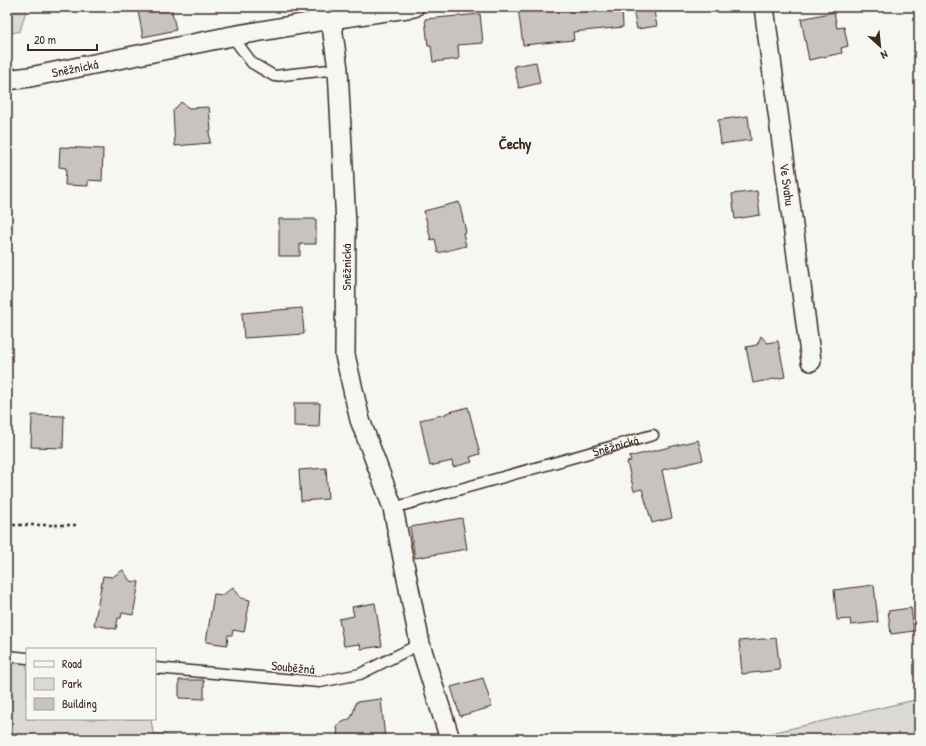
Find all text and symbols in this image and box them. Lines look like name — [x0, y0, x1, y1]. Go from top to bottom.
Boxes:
scale bar — [28, 26, 97, 52]
north arrow — [860, 26, 900, 66]
text: 20 m — [34, 31, 56, 48]
text: N — [879, 47, 890, 63]
street label: Sněžnická — [50, 54, 100, 81]
district label: Čechy — [499, 133, 532, 155]
street label: Ve Svahu — [776, 162, 799, 207]
street label: Sněžnická — [337, 244, 355, 290]
street label: Sněžnická — [590, 431, 640, 461]
legend — [26, 648, 156, 720]
text: Road — [62, 655, 82, 672]
street label: Souběžná — [271, 656, 315, 678]
text: Park — [62, 675, 82, 692]
text: Building — [62, 695, 97, 712]

